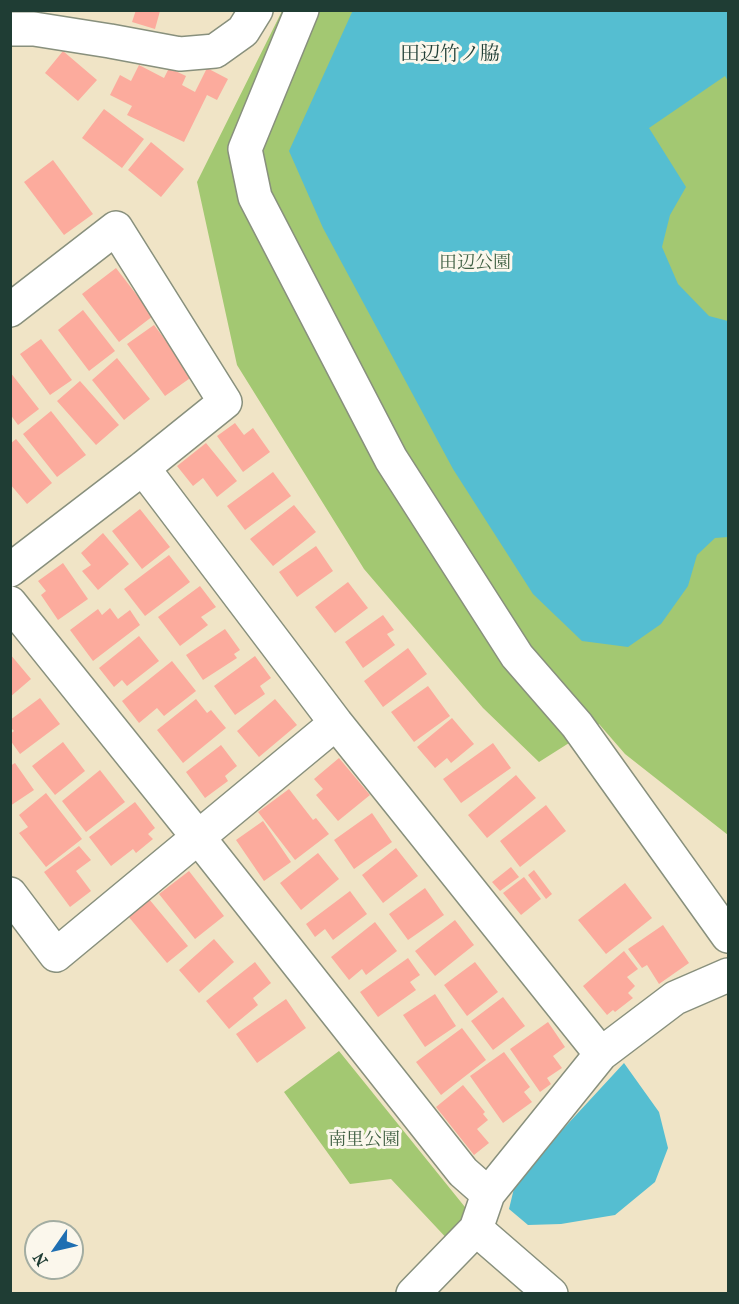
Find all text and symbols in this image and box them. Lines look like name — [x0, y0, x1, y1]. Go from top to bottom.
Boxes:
district label: 田辺竹ノ脇 — [400, 43, 500, 67]
park label: 田辺公園 — [439, 253, 511, 275]
park label: 南里公園 — [328, 1130, 400, 1152]
north arrow — [24, 1220, 84, 1280]
text: N — [29, 1249, 52, 1270]

